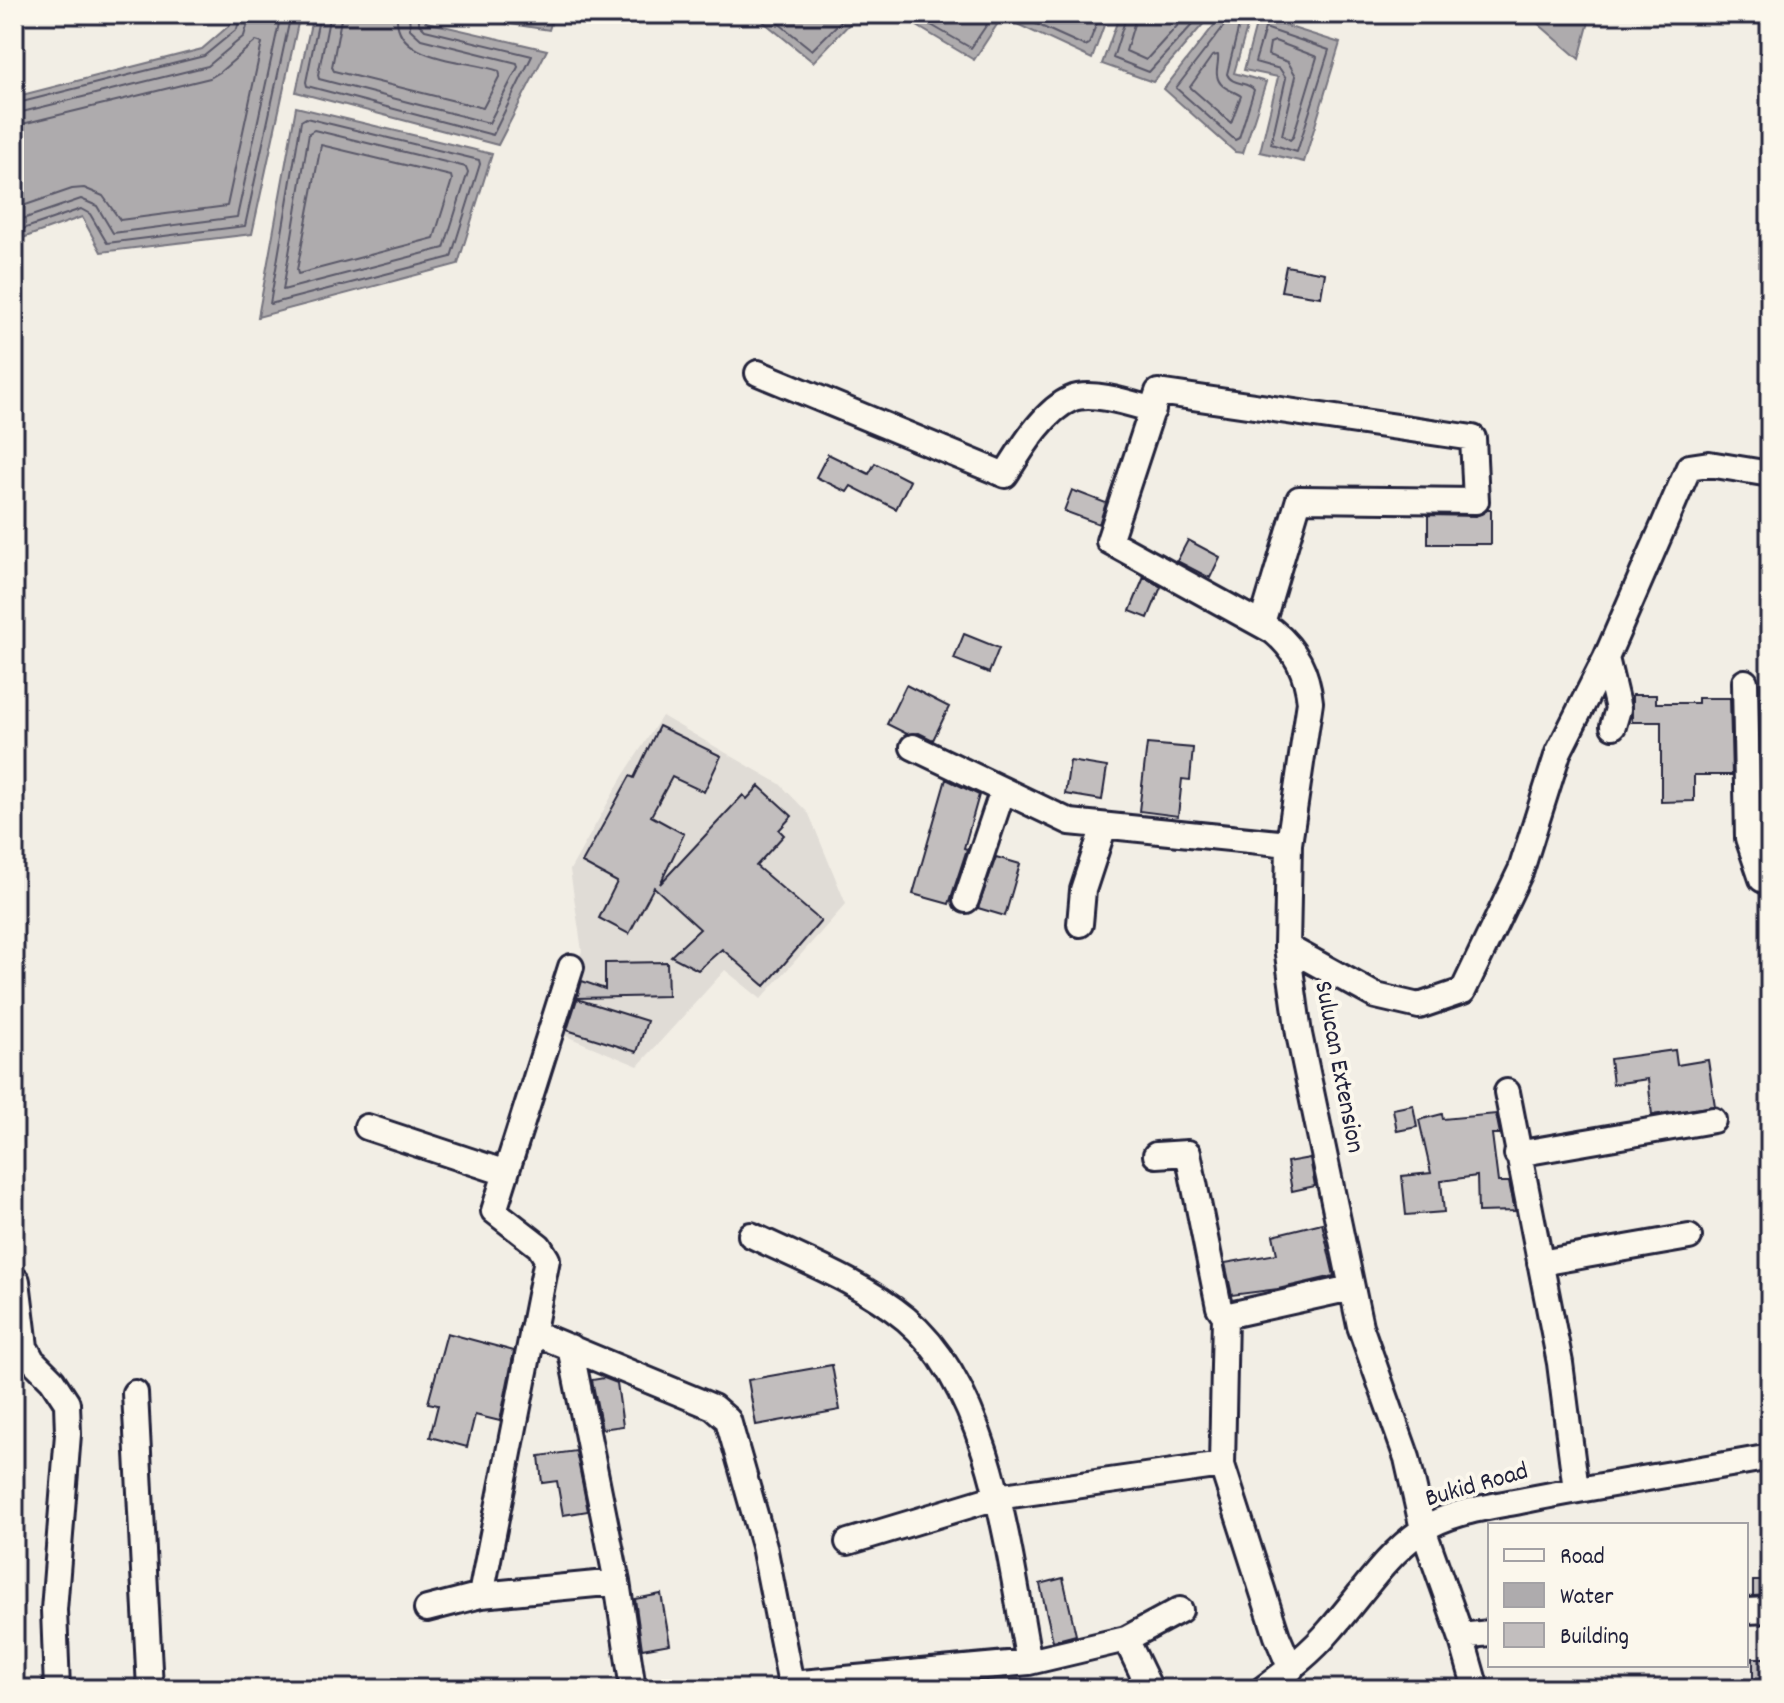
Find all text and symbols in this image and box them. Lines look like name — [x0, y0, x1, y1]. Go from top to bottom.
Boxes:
street label: Sulucan Extension — [1303, 978, 1373, 1156]
street label: Bukid Road — [1421, 1454, 1533, 1518]
legend — [1488, 1523, 1748, 1667]
text: Road — [1560, 1541, 1605, 1575]
text: Water — [1560, 1581, 1613, 1615]
text: Building — [1560, 1621, 1629, 1655]

